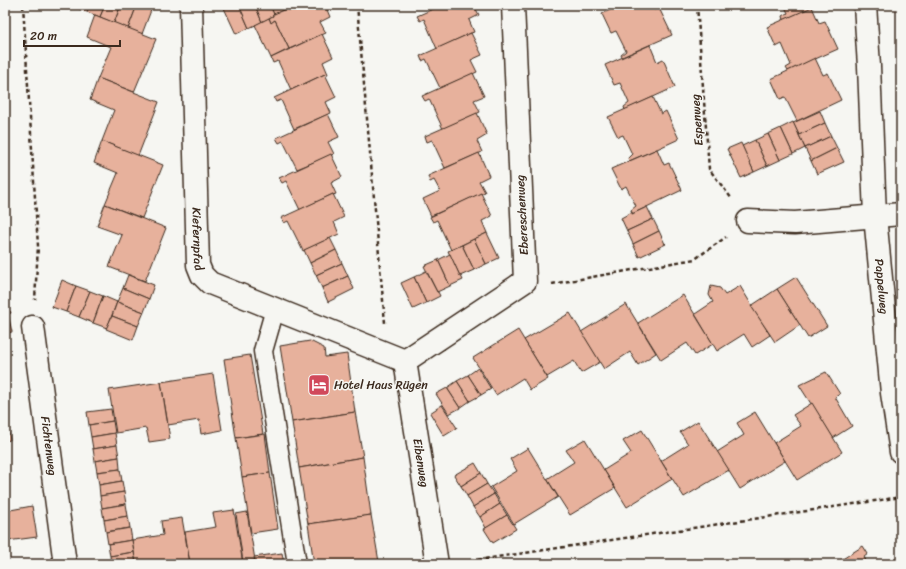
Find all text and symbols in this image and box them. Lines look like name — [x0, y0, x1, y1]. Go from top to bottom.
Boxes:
scale bar — [24, 22, 120, 48]
text: 20 m — [30, 25, 57, 47]
street label: Espenweg — [684, 93, 710, 147]
street label: Ebereschenweg — [509, 174, 535, 256]
street label: Kiefernpfad — [185, 207, 211, 275]
street label: Pappelweg — [868, 258, 895, 315]
hotel icon: Hotel Haus Rügen — [306, 372, 332, 398]
place label: Hotel Haus Rügen — [334, 374, 428, 396]
street label: Fichtenweg — [34, 415, 64, 477]
street label: Eibenweg — [406, 437, 436, 489]

